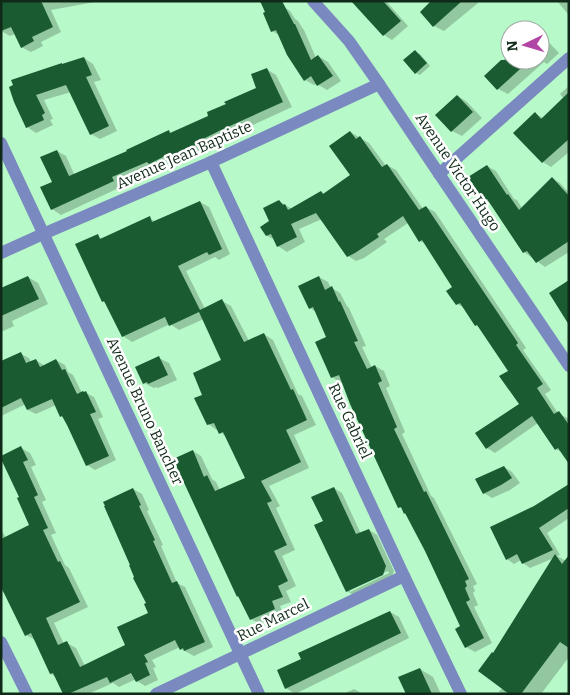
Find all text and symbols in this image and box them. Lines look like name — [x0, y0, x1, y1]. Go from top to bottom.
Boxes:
north arrow — [500, 20, 550, 70]
text: N — [504, 40, 521, 52]
street label: Avenue Victor Hugo — [412, 109, 504, 235]
street label: Avenue Jean Baptiste — [113, 117, 255, 193]
street label: Avenue Bruno Bancher — [103, 334, 187, 488]
street label: Rue Gabriel — [325, 380, 375, 462]
street label: Rue Marcel — [234, 595, 312, 645]

